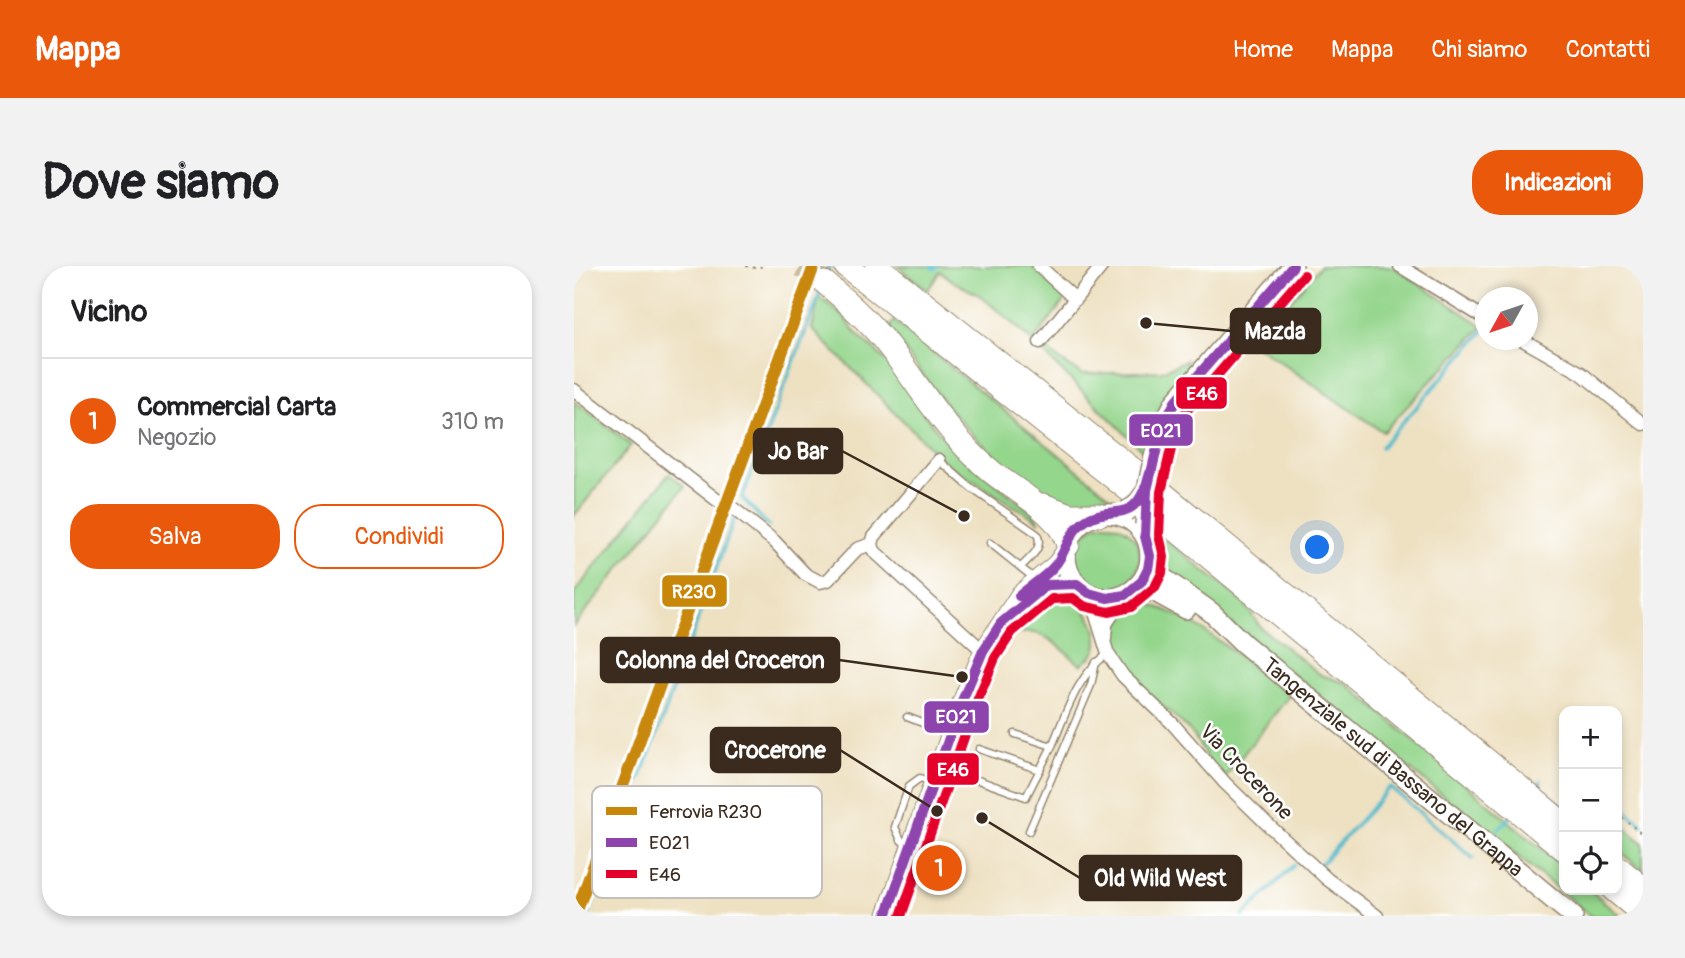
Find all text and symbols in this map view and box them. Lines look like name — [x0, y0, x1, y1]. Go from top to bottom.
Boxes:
text: Mappa — [35, 29, 121, 70]
text: Home — [1233, 35, 1293, 64]
text: Mappa — [1331, 35, 1393, 64]
text: Chi siamo — [1431, 35, 1527, 64]
text: Contatti — [1565, 35, 1650, 64]
button: Indicazioni — [1472, 150, 1643, 215]
text: Dove siamo — [42, 152, 279, 213]
north arrow — [1475, 287, 1538, 350]
text: Vicino — [70, 293, 147, 330]
callout: Mazda — [1231, 309, 1320, 353]
text: Mazda — [1244, 317, 1306, 346]
line badge: E46 — [1175, 376, 1228, 410]
text: E46 — [1186, 382, 1218, 406]
text: Commercial Carta — [137, 391, 336, 423]
text: 1 — [89, 407, 98, 436]
text: 310 m — [441, 407, 504, 436]
line badge: E021 — [1128, 413, 1194, 447]
text: E021 — [1141, 419, 1181, 443]
text: Negozio — [137, 423, 216, 452]
callout: Jo Bar — [754, 429, 842, 473]
text: Jo Bar — [768, 437, 829, 466]
button: Salva — [70, 504, 280, 569]
button: Condividi — [294, 504, 504, 569]
your location — [1300, 530, 1334, 564]
line badge: R230 — [661, 574, 728, 608]
text: R230 — [672, 580, 716, 604]
callout: Colonna del Croceron — [601, 638, 839, 682]
text: Colonna del Croceron — [615, 646, 825, 675]
street label: Tangenziale sud di Bassano del Grappa — [1257, 651, 1529, 883]
line badge: E021 — [923, 700, 990, 734]
text: E021 — [936, 705, 976, 729]
map controls — [1559, 706, 1622, 895]
button: + — [1559, 706, 1622, 769]
street label: Via Crocerone — [1193, 718, 1299, 826]
callout: Crocerone — [711, 728, 840, 772]
text: Crocerone — [724, 736, 826, 765]
line badge: E46 — [926, 752, 980, 786]
text: E46 — [937, 758, 969, 782]
button: − — [1559, 769, 1622, 832]
legend — [592, 786, 822, 898]
text: Ferrovia R230 — [649, 800, 762, 824]
text: E021 — [649, 831, 690, 855]
button: locate — [1559, 832, 1622, 895]
pin: 1 — [916, 842, 962, 894]
callout: Old Wild West — [1080, 856, 1241, 900]
text: E46 — [649, 863, 681, 887]
text: Old Wild West — [1094, 864, 1227, 893]

